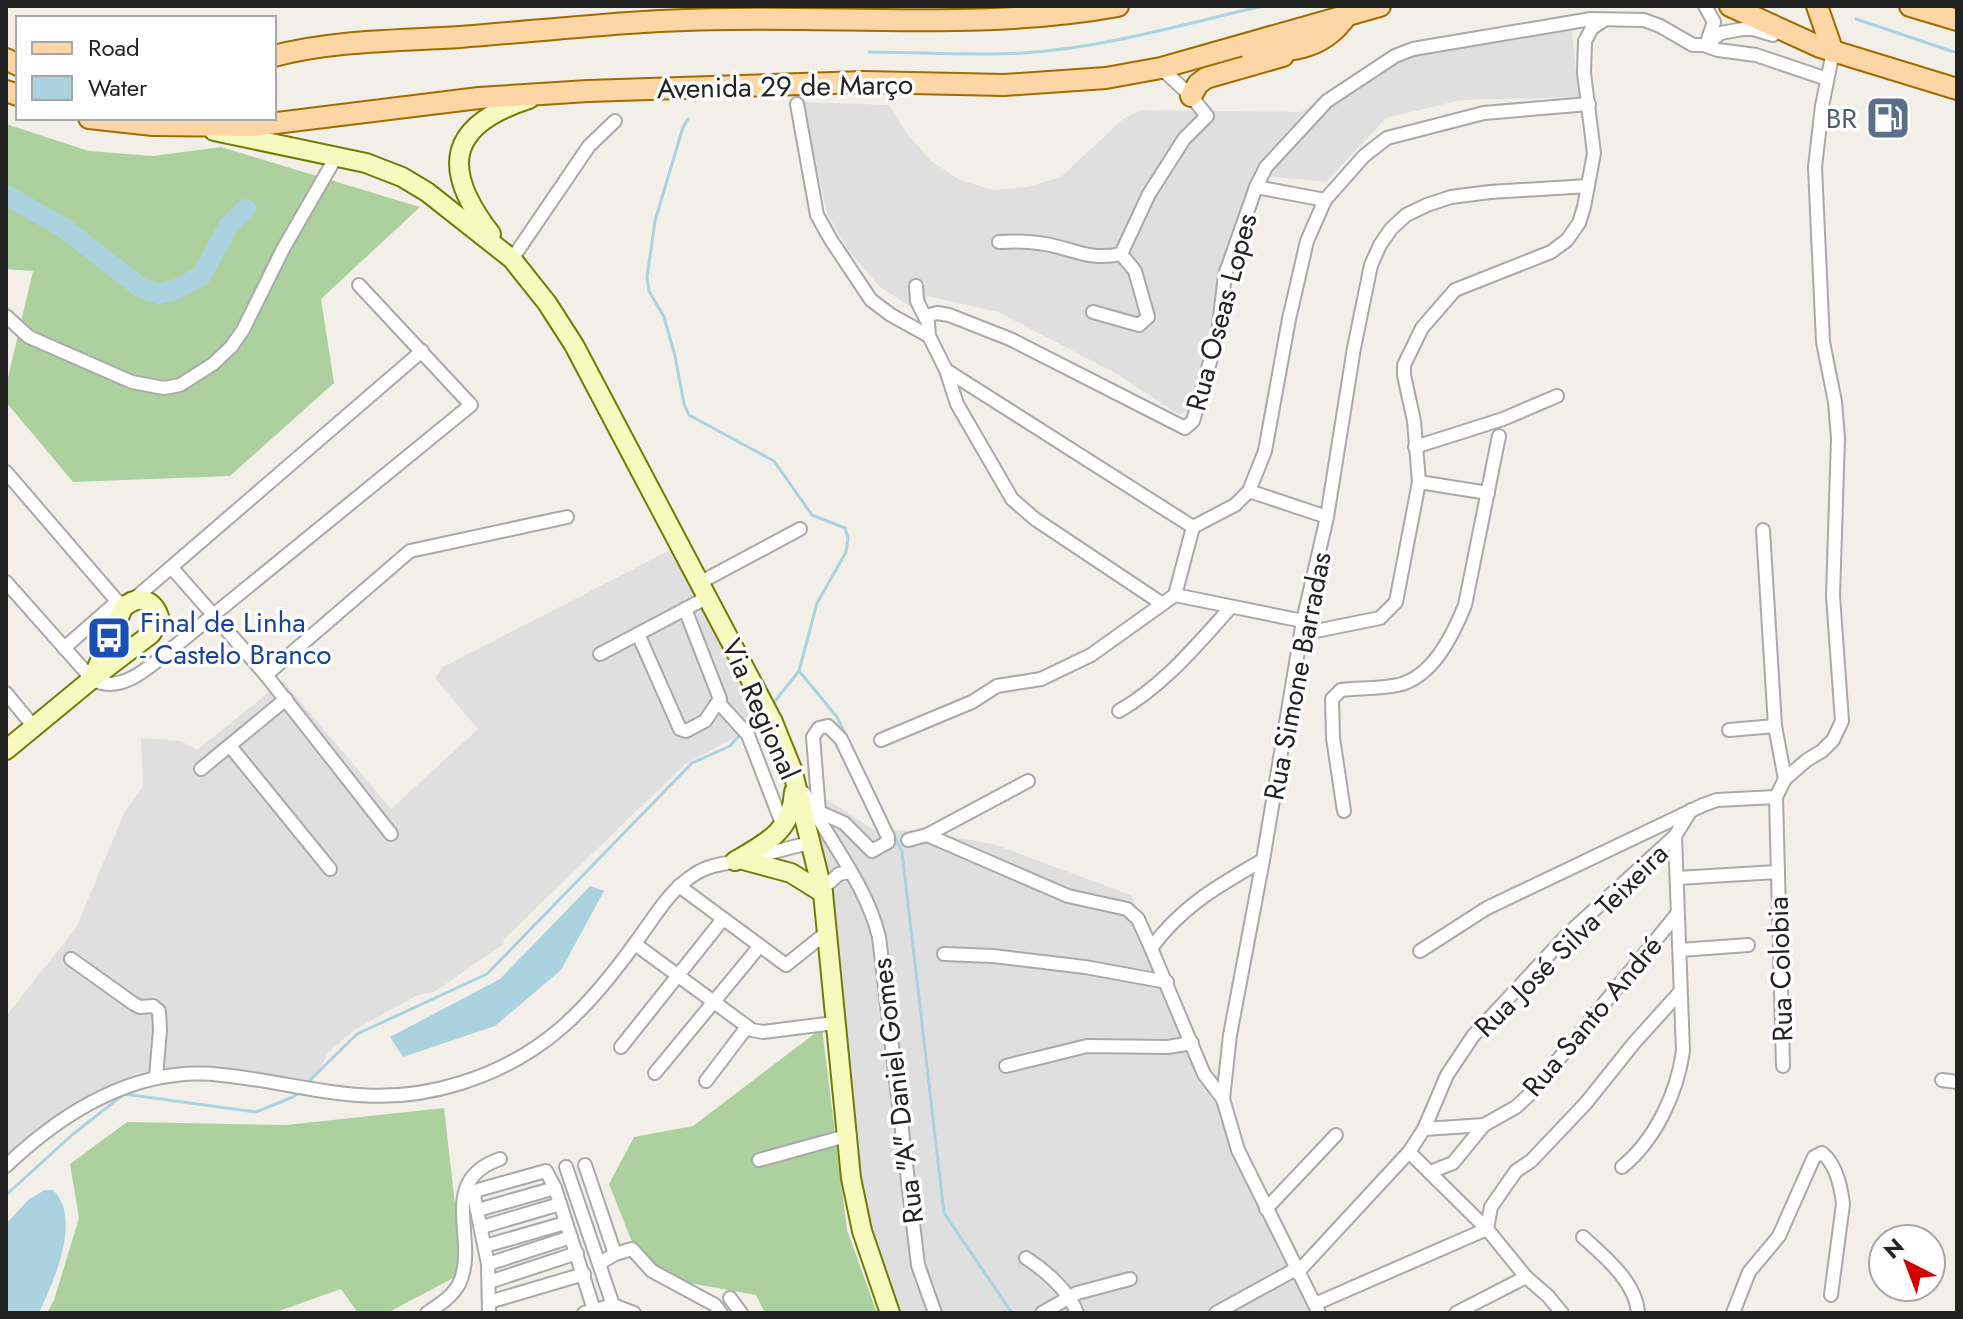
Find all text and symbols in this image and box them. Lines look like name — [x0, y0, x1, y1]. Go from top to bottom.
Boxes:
legend — [16, 16, 276, 120]
text: Road — [88, 30, 140, 65]
street label: Avenida 29 de Março — [656, 64, 914, 109]
text: Water — [88, 70, 148, 105]
fuel station icon: BR — [1864, 94, 1912, 142]
place label: BR — [1826, 98, 1857, 139]
street label: Rua Oseas Lopes — [1175, 209, 1268, 415]
street label: Rua Simone Barradas — [1253, 548, 1342, 804]
place label: Final de Linha - Castelo Branco — [140, 602, 332, 675]
bus stop icon: Final de Linha - Castelo Branco — [85, 614, 133, 662]
street label: Via Regional — [711, 632, 810, 786]
street label: Rua José Silva Teixeira — [1465, 834, 1678, 1047]
street label: Rua Colobia — [1757, 896, 1804, 1042]
street label: Rua Santo André — [1513, 927, 1672, 1106]
street label: Rua "A" Daniel Gomes — [861, 956, 934, 1226]
north arrow — [1867, 1223, 1947, 1303]
text: N — [1876, 1230, 1911, 1266]

